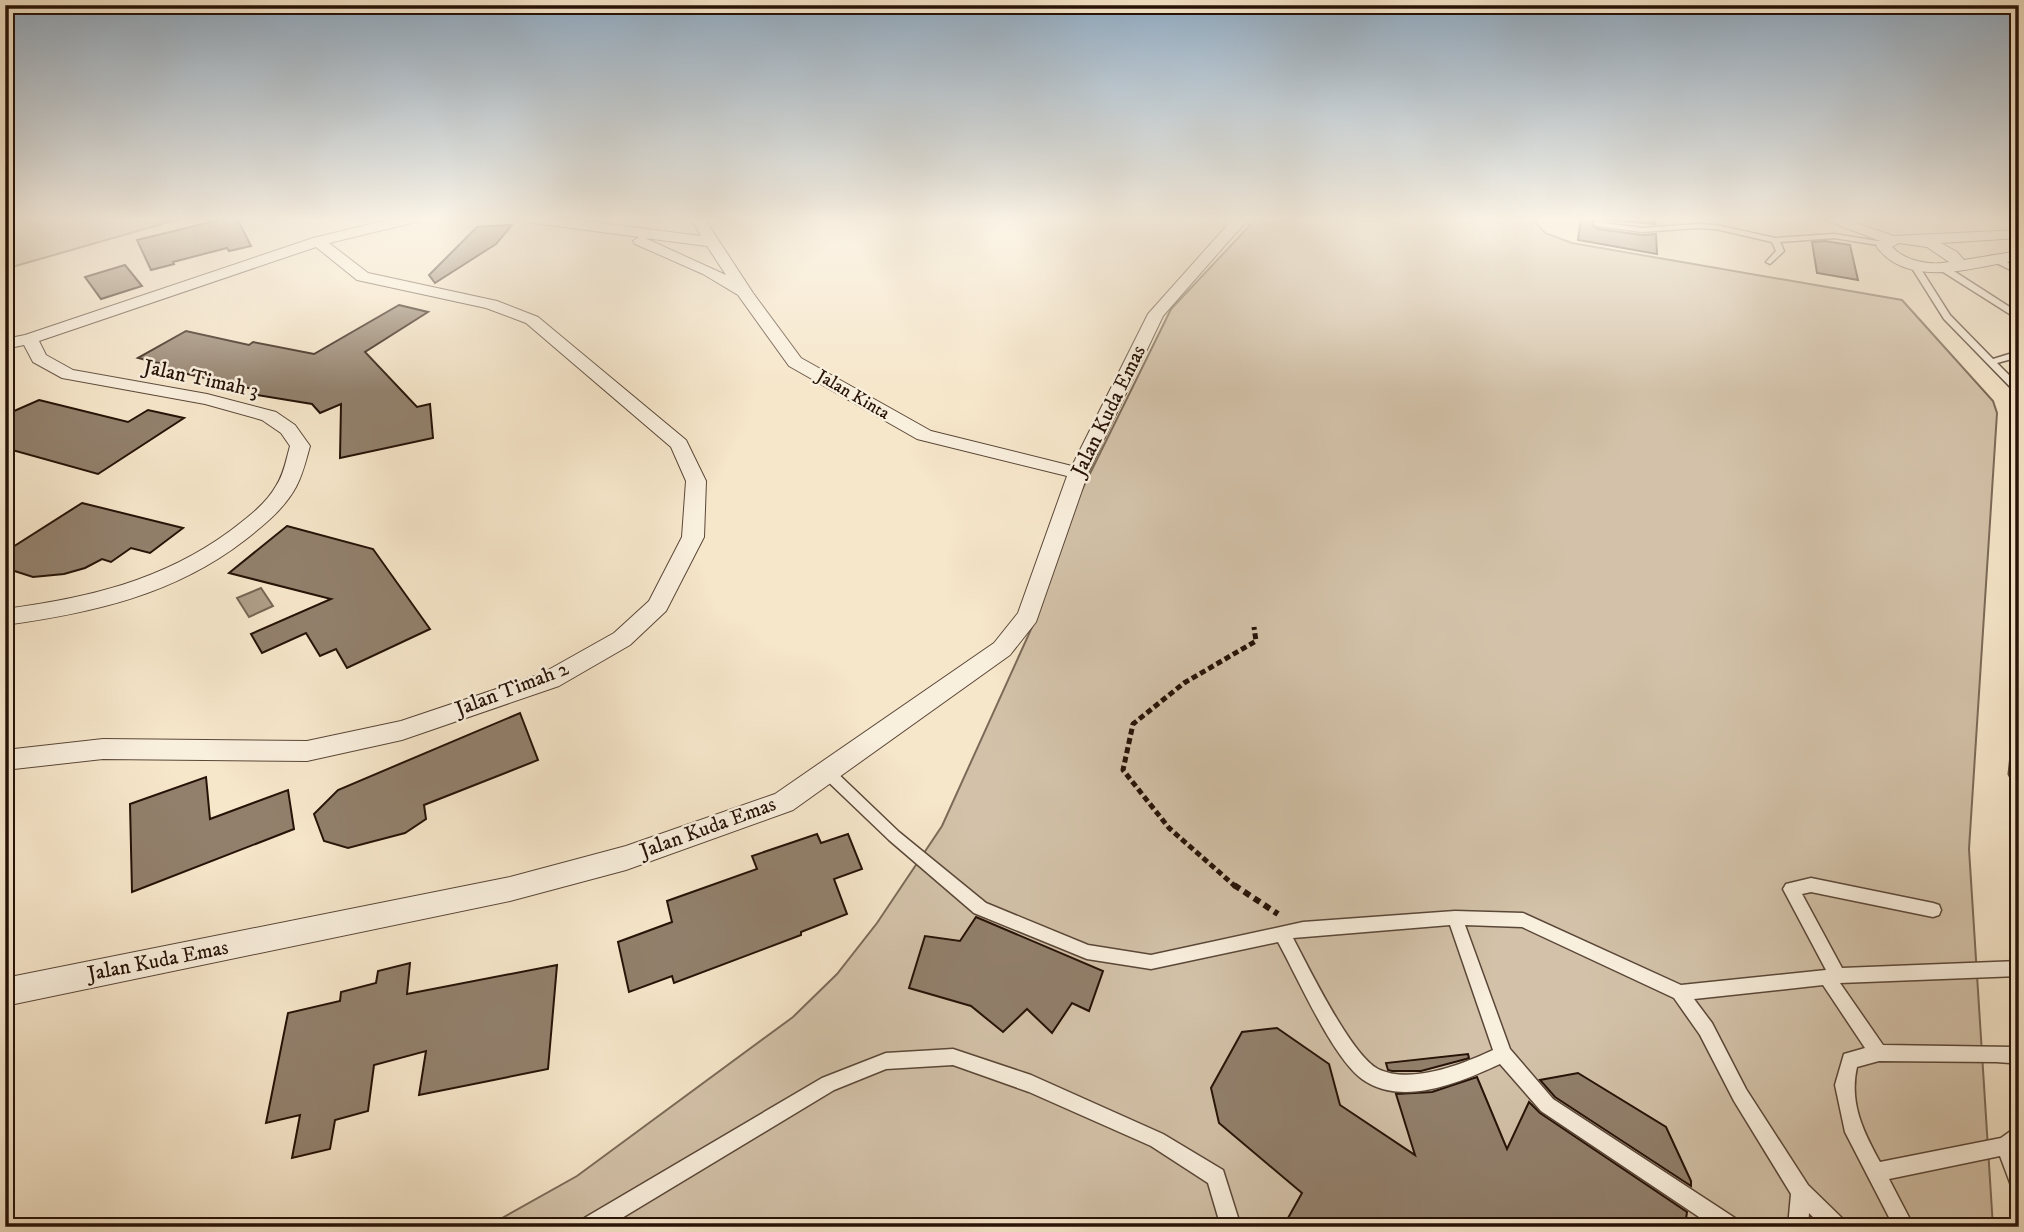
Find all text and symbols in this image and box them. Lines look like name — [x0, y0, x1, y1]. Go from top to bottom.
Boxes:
street label: Jalan Kuda Emas — [1065, 341, 1152, 483]
street label: Jalan Timah 3 — [139, 354, 261, 404]
street label: Jalan Kinta — [811, 364, 894, 425]
street label: Jalan Timah 2 — [450, 655, 573, 723]
street label: Jalan Kuda Emas — [635, 791, 780, 865]
street label: Jalan Kuda Emas — [83, 935, 231, 988]

